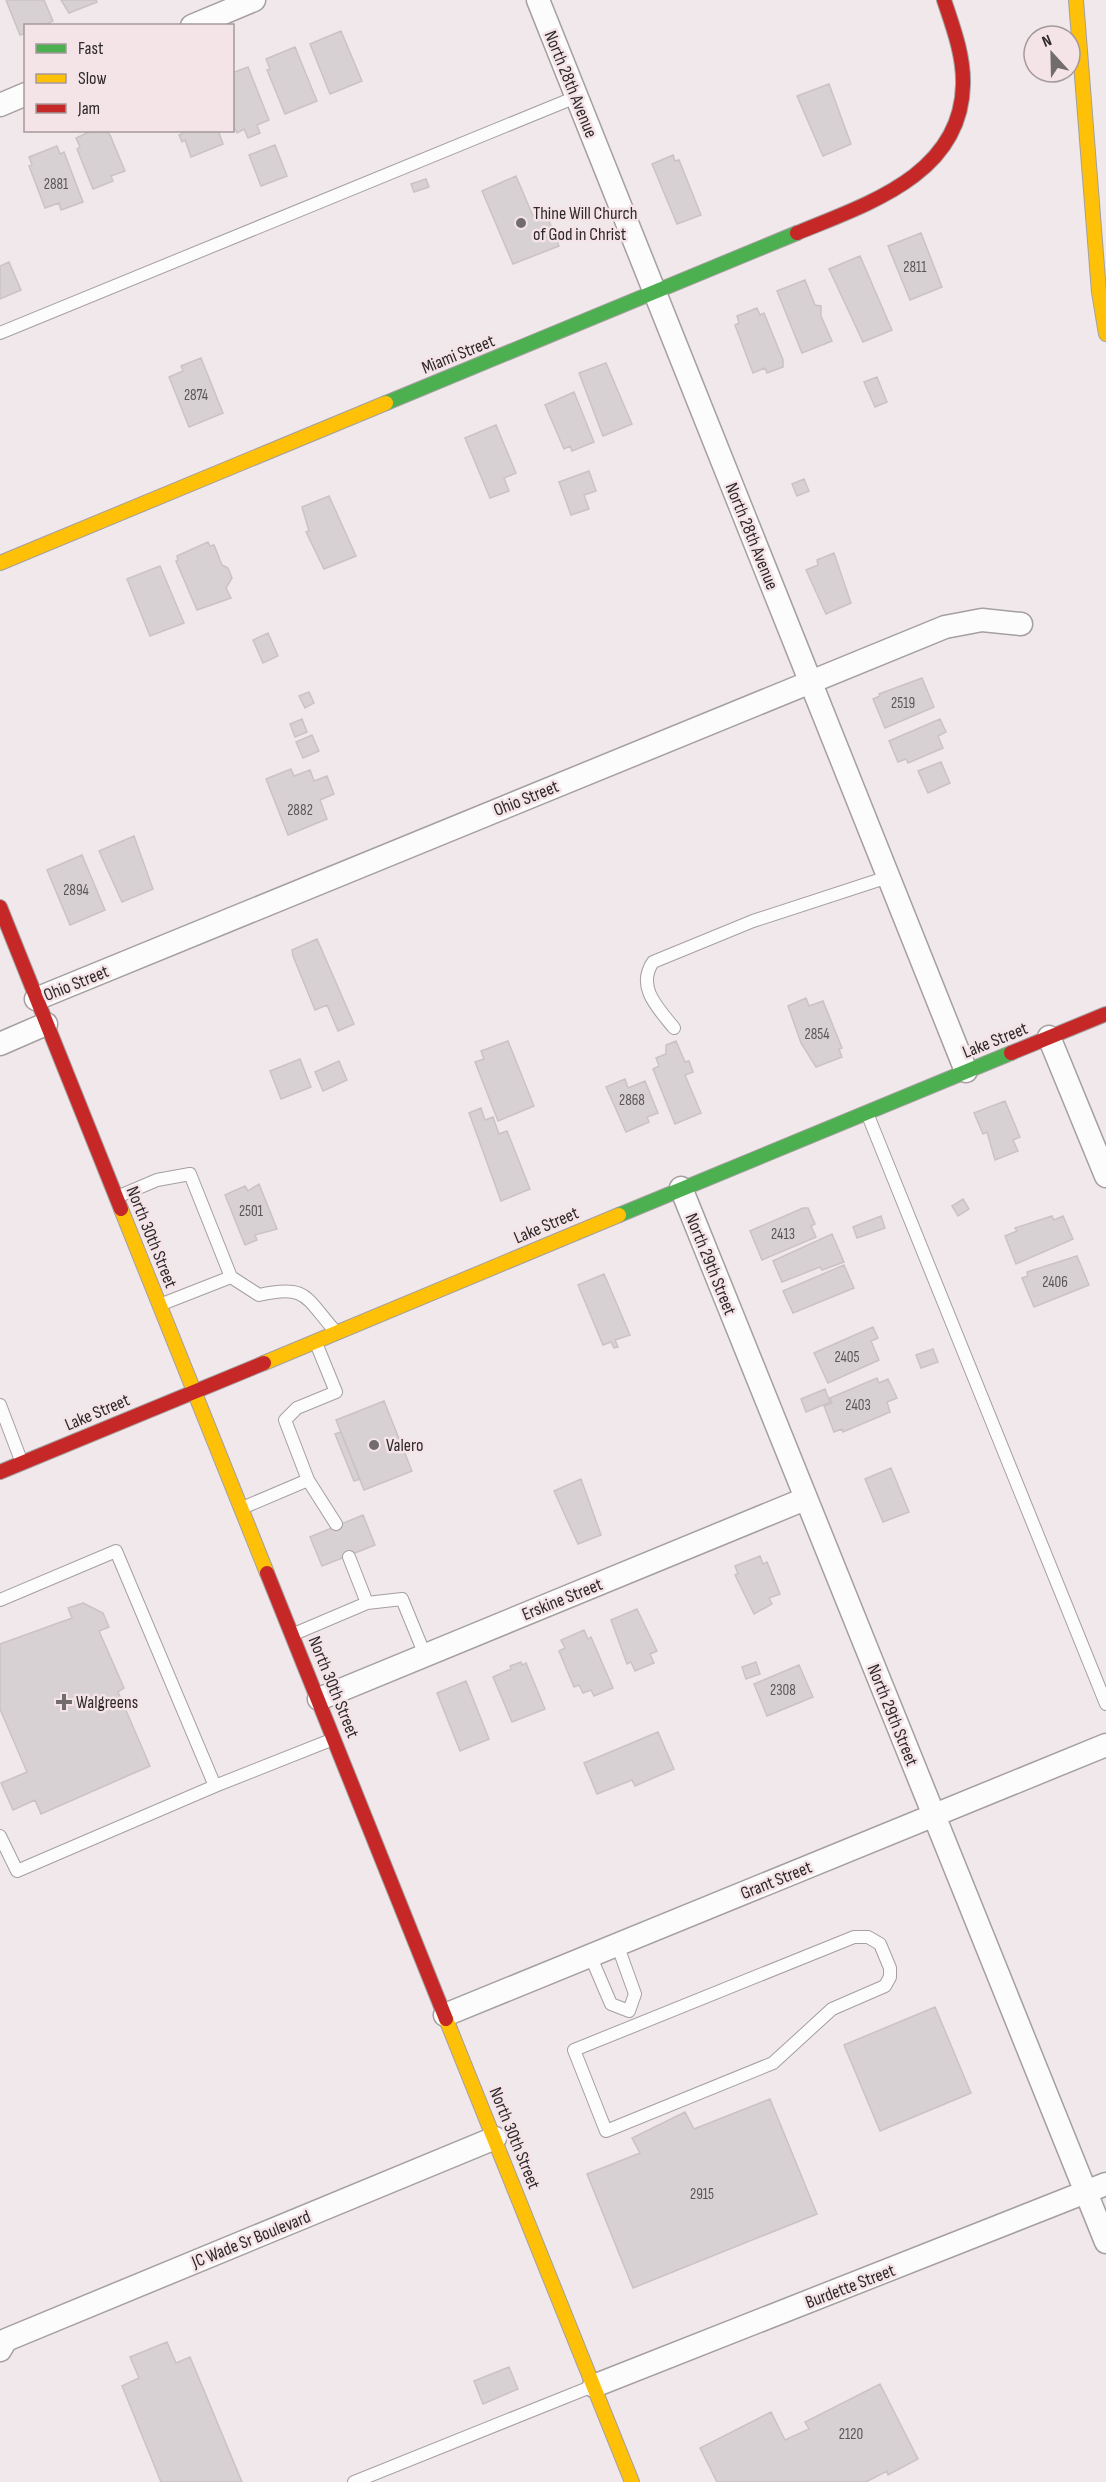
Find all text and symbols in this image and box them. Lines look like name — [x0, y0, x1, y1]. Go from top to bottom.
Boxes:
legend — [24, 24, 234, 132]
north arrow — [1022, 24, 1082, 84]
street label: North 28th Avenue — [540, 28, 602, 141]
text: N — [1039, 31, 1054, 52]
text: Fast — [78, 38, 104, 59]
text: Slow — [78, 68, 107, 89]
text: Jam — [77, 98, 100, 119]
house number: 2881 — [44, 175, 69, 194]
place label: Thine Will Church of God in Christ — [533, 203, 637, 245]
marker: Thine Will Church of God in Christ — [514, 216, 528, 230]
house number: 2811 — [903, 258, 927, 277]
street label: Miami Street — [419, 330, 498, 379]
house number: 2874 — [184, 386, 208, 405]
street label: North 28th Avenue — [721, 480, 783, 593]
house number: 2519 — [891, 694, 915, 713]
street label: Ohio Street — [491, 776, 562, 821]
house number: 2882 — [287, 801, 313, 820]
house number: 2894 — [63, 881, 89, 900]
street label: Ohio Street — [41, 961, 112, 1006]
street label: Lake Street — [960, 1018, 1031, 1063]
house number: 2854 — [804, 1025, 830, 1044]
house number: 2868 — [619, 1091, 645, 1110]
street label: North 30th Street — [122, 1183, 182, 1292]
house number: 2501 — [239, 1202, 264, 1221]
street label: Lake Street — [511, 1202, 582, 1248]
street label: North 29th Street — [681, 1210, 741, 1318]
house number: 2413 — [771, 1225, 795, 1244]
house number: 2406 — [1042, 1273, 1068, 1292]
house number: 2405 — [834, 1348, 860, 1367]
street label: Lake Street — [62, 1389, 133, 1435]
house number: 2403 — [845, 1396, 871, 1415]
place label: Valero — [386, 1435, 423, 1456]
marker: Valero — [367, 1438, 381, 1452]
street label: Erskine Street — [519, 1574, 606, 1625]
street label: North 30th Street — [304, 1633, 364, 1742]
street label: North 29th Street — [863, 1661, 923, 1769]
house number: 2308 — [770, 1681, 796, 1700]
place label: Walgreens — [76, 1692, 138, 1713]
marker: Walgreens — [57, 1695, 71, 1709]
street label: Grant Street — [737, 1856, 815, 1904]
street label: North 30th Street — [485, 2084, 545, 2193]
house number: 2915 — [690, 2185, 714, 2204]
street label: JC Wade Sr Boulevard — [188, 2206, 314, 2273]
street label: Burdette Street — [803, 2260, 898, 2313]
house number: 2120 — [839, 2425, 863, 2444]

